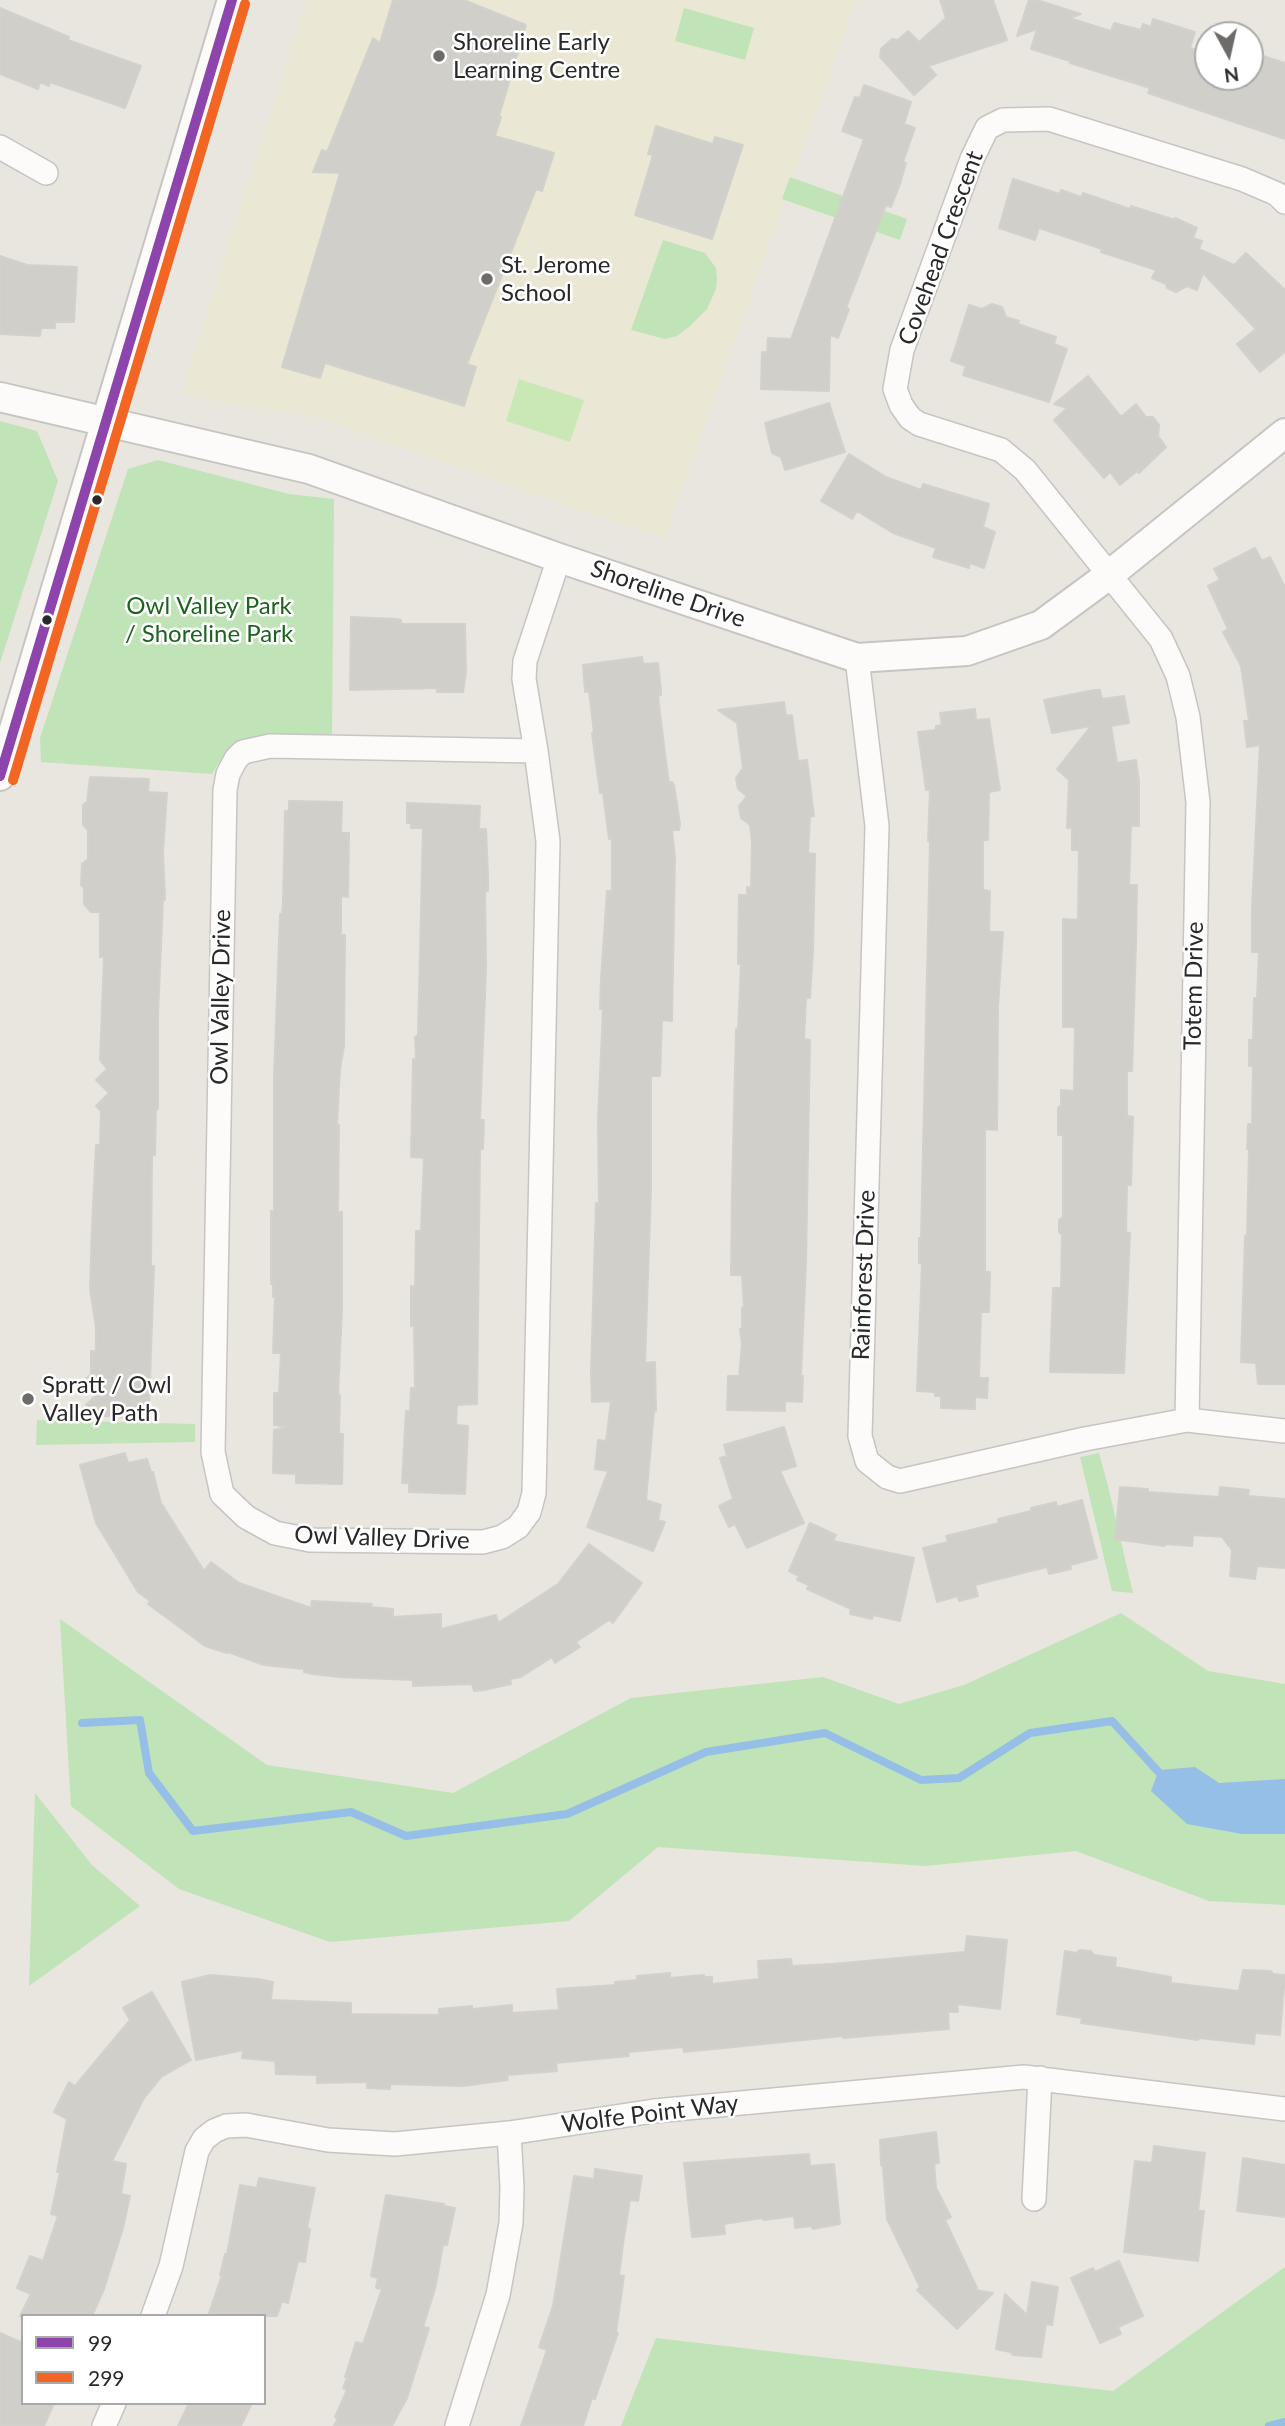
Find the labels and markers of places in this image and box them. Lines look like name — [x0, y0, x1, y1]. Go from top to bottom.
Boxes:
place label: Shoreline Early Learning Centre — [453, 28, 620, 84]
marker: Shoreline Early Learning Centre — [431, 48, 447, 64]
place label: St. Jerome School — [501, 251, 611, 307]
marker: St. Jerome School — [479, 271, 495, 287]
unlabelled marker — [90, 493, 104, 507]
unlabelled marker — [40, 613, 54, 627]
place label: Spratt / Owl Valley Path — [42, 1371, 172, 1427]
marker: Spratt / Owl Valley Path — [20, 1391, 36, 1407]

